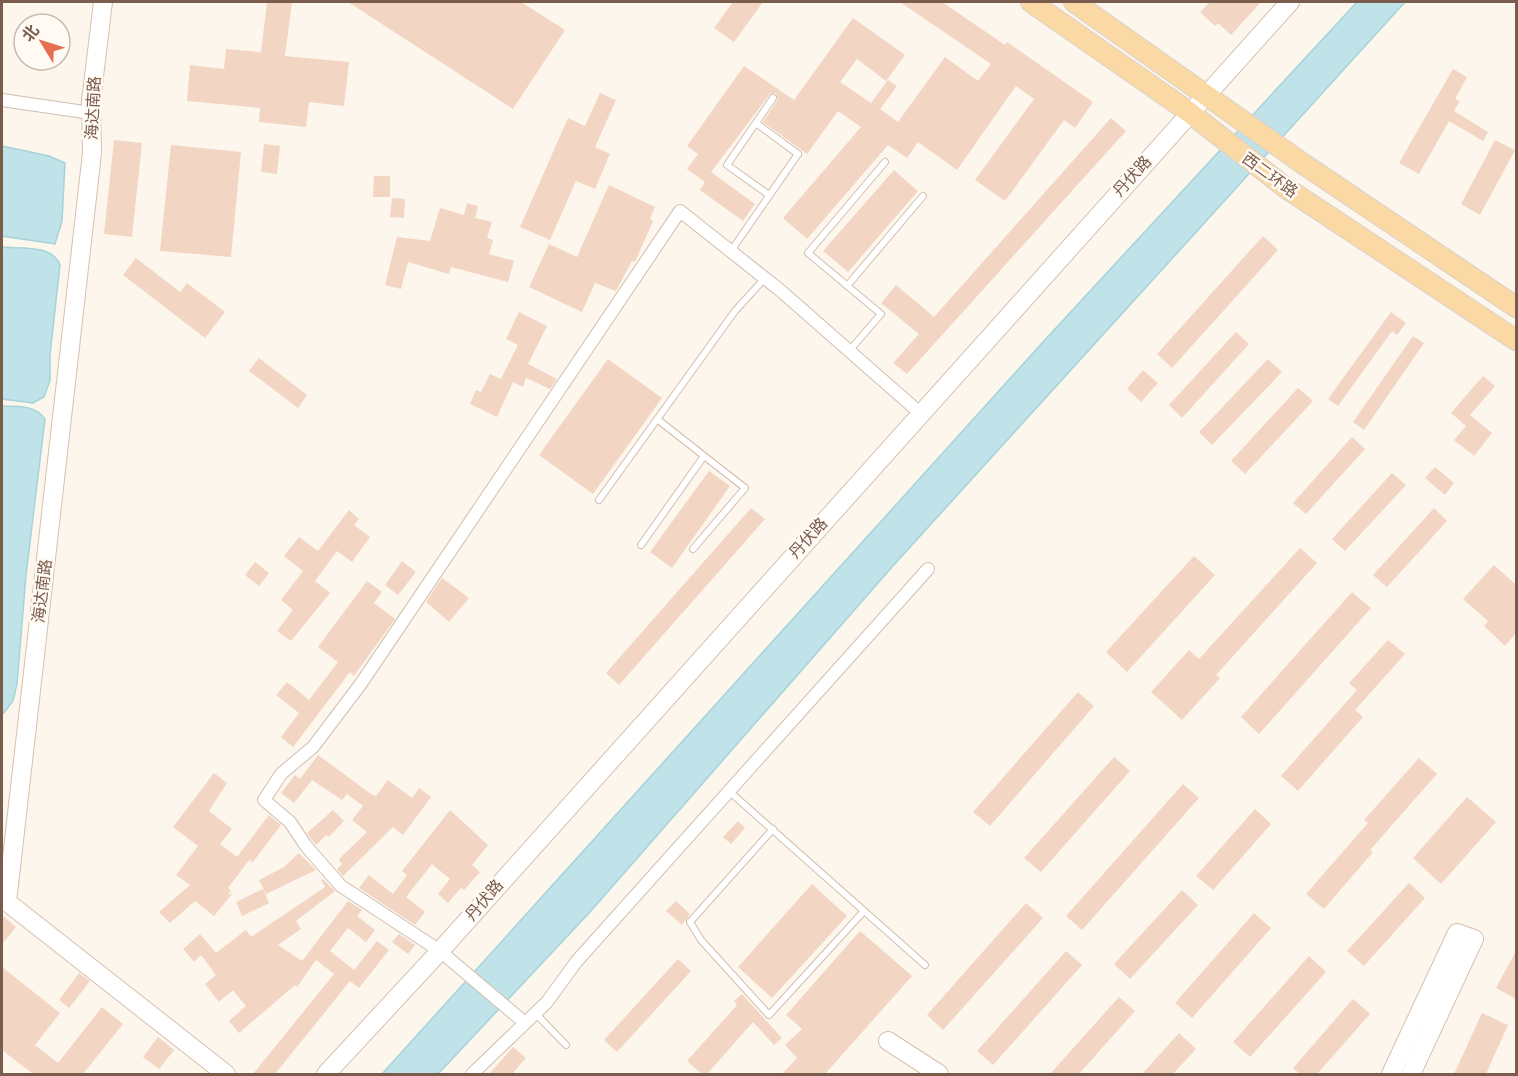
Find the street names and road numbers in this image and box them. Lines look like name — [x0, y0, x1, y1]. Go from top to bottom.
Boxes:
street label: 海达南路 — [80, 75, 106, 141]
street label: 西二环路 — [1237, 147, 1303, 203]
street label: 丹伏路 — [1107, 150, 1157, 202]
street label: 丹伏路 — [783, 512, 833, 564]
street label: 海达南路 — [27, 558, 57, 624]
street label: 丹伏路 — [460, 874, 508, 926]

